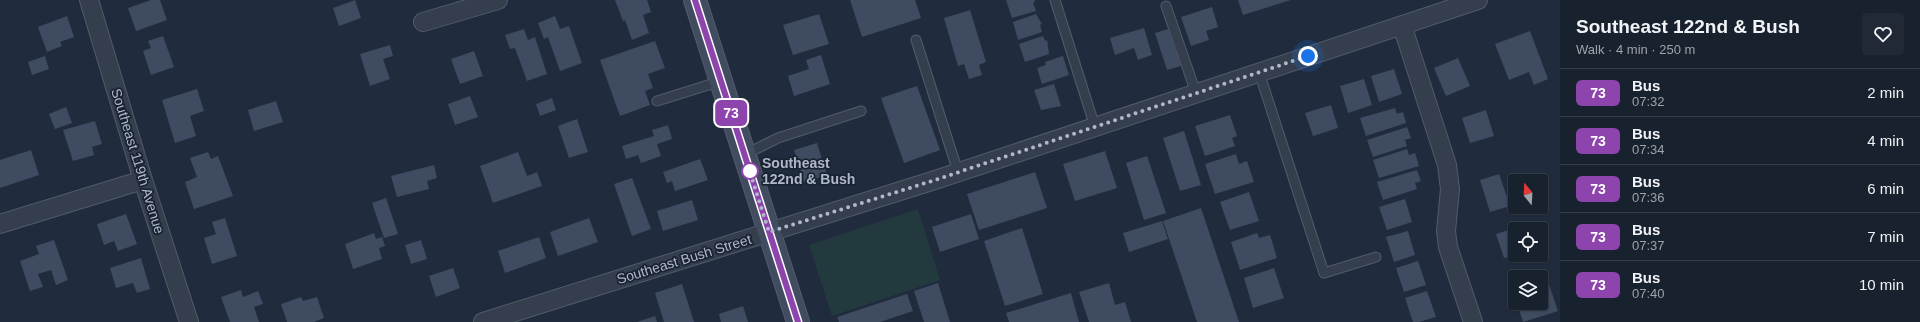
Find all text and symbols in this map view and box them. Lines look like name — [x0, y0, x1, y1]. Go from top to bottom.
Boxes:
button: heart — [1862, 13, 1904, 55]
text: Southeast 122nd & Bush — [1576, 16, 1800, 37]
text: Walk · 4 min · 250 m — [1576, 42, 1695, 57]
your location — [1298, 46, 1318, 66]
text: Bus — [1632, 77, 1660, 94]
text: 2 min — [1867, 84, 1904, 101]
text: 73 — [1590, 85, 1606, 101]
street label: Southeast 119th Avenue — [108, 86, 168, 236]
text: 07:32 — [1632, 94, 1665, 109]
line badge: 73 — [713, 100, 749, 126]
text: 73 — [723, 105, 739, 121]
text: Bus — [1632, 125, 1660, 142]
text: 4 min — [1867, 132, 1904, 149]
text: 73 — [1590, 133, 1606, 149]
text: 07:34 — [1632, 142, 1665, 157]
place label: Southeast 122nd & Bush — [762, 155, 855, 187]
marker: Southeast 122nd & Bush — [741, 162, 759, 180]
text: Bus — [1632, 173, 1660, 190]
north arrow — [1508, 174, 1548, 214]
map controls — [1508, 174, 1548, 310]
text: 6 min — [1867, 180, 1904, 197]
text: 73 — [1590, 181, 1606, 197]
text: 07:36 — [1632, 190, 1665, 205]
text: Bus — [1632, 221, 1660, 238]
button: locate — [1508, 222, 1548, 262]
text: 7 min — [1867, 228, 1904, 245]
text: 73 — [1590, 229, 1606, 245]
street label: Southeast Bush Street — [615, 231, 753, 287]
text: 07:37 — [1632, 238, 1665, 253]
text: Bus — [1632, 269, 1660, 286]
button: layers — [1508, 270, 1548, 310]
text: 10 min — [1859, 276, 1904, 293]
text: 73 — [1590, 277, 1606, 293]
text: 07:40 — [1632, 286, 1665, 301]

